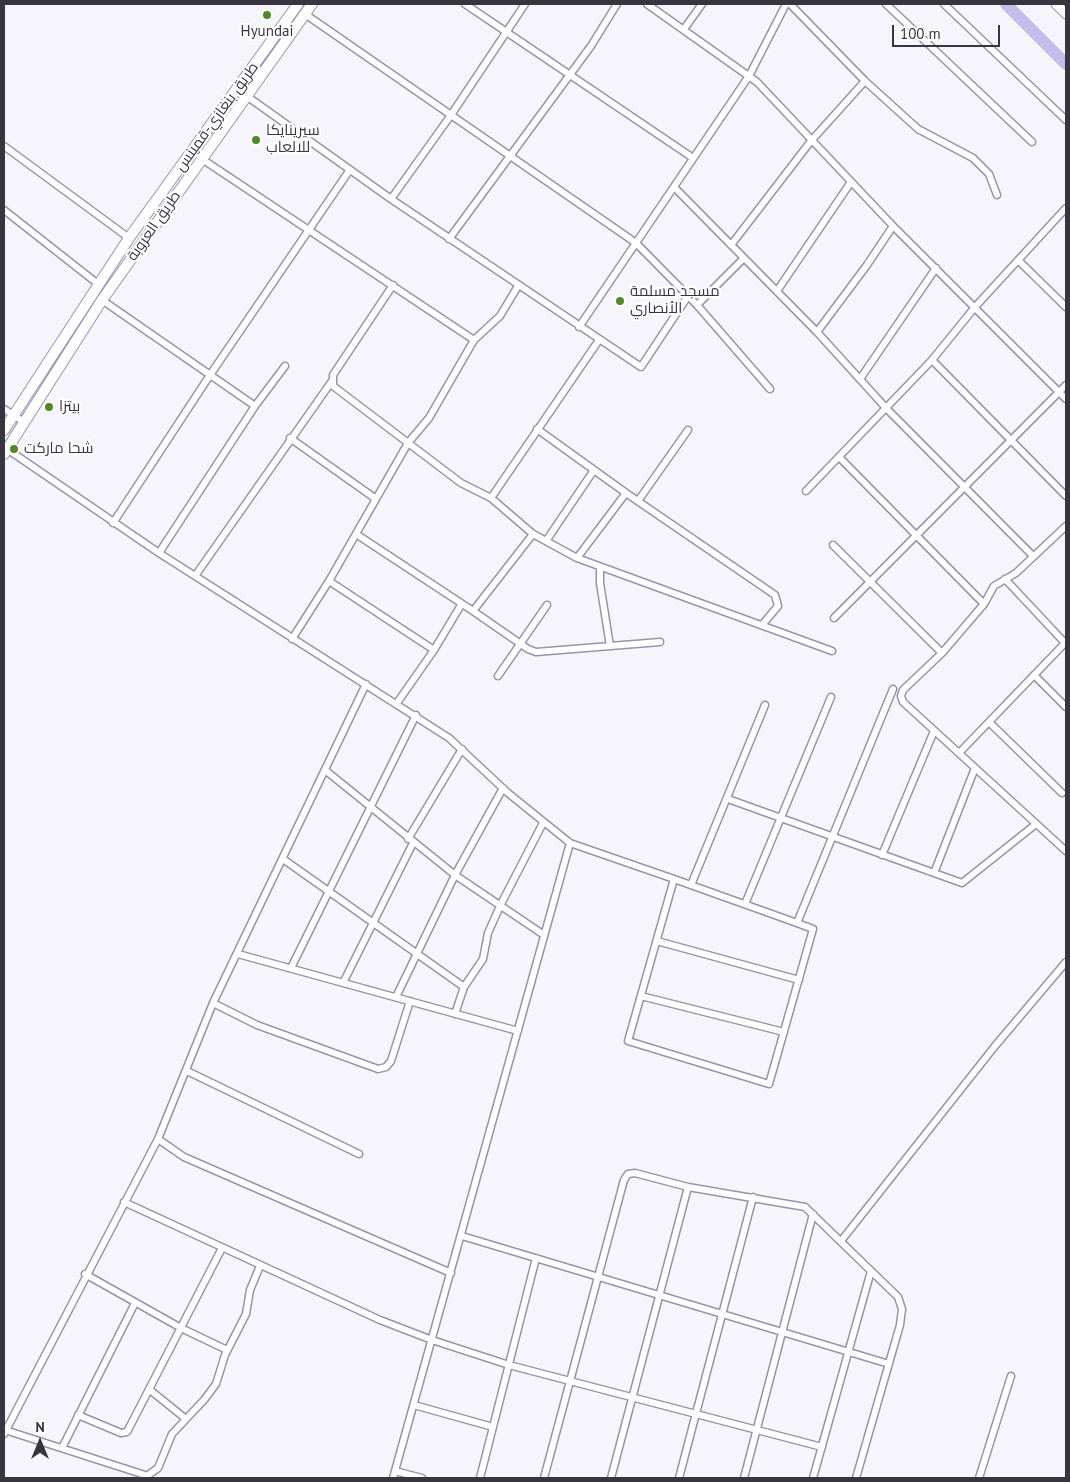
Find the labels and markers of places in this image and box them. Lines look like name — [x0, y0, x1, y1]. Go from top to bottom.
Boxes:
marker: Hyundai — [261, 9, 273, 21]
place label: Hyundai — [241, 23, 293, 41]
place label: سيرينايكا للالعاب — [266, 122, 320, 157]
marker: سيرينايكا للالعاب — [250, 134, 262, 146]
place label: مسجد مسلمة الأنصاري — [630, 283, 720, 318]
marker: مسجد مسلمة الأنصاري — [614, 295, 626, 307]
place label: بيتزا — [59, 398, 80, 416]
marker: بيتزا — [43, 401, 55, 413]
place label: شحا ماركت — [24, 440, 94, 458]
marker: شحا ماركت — [8, 443, 20, 455]

